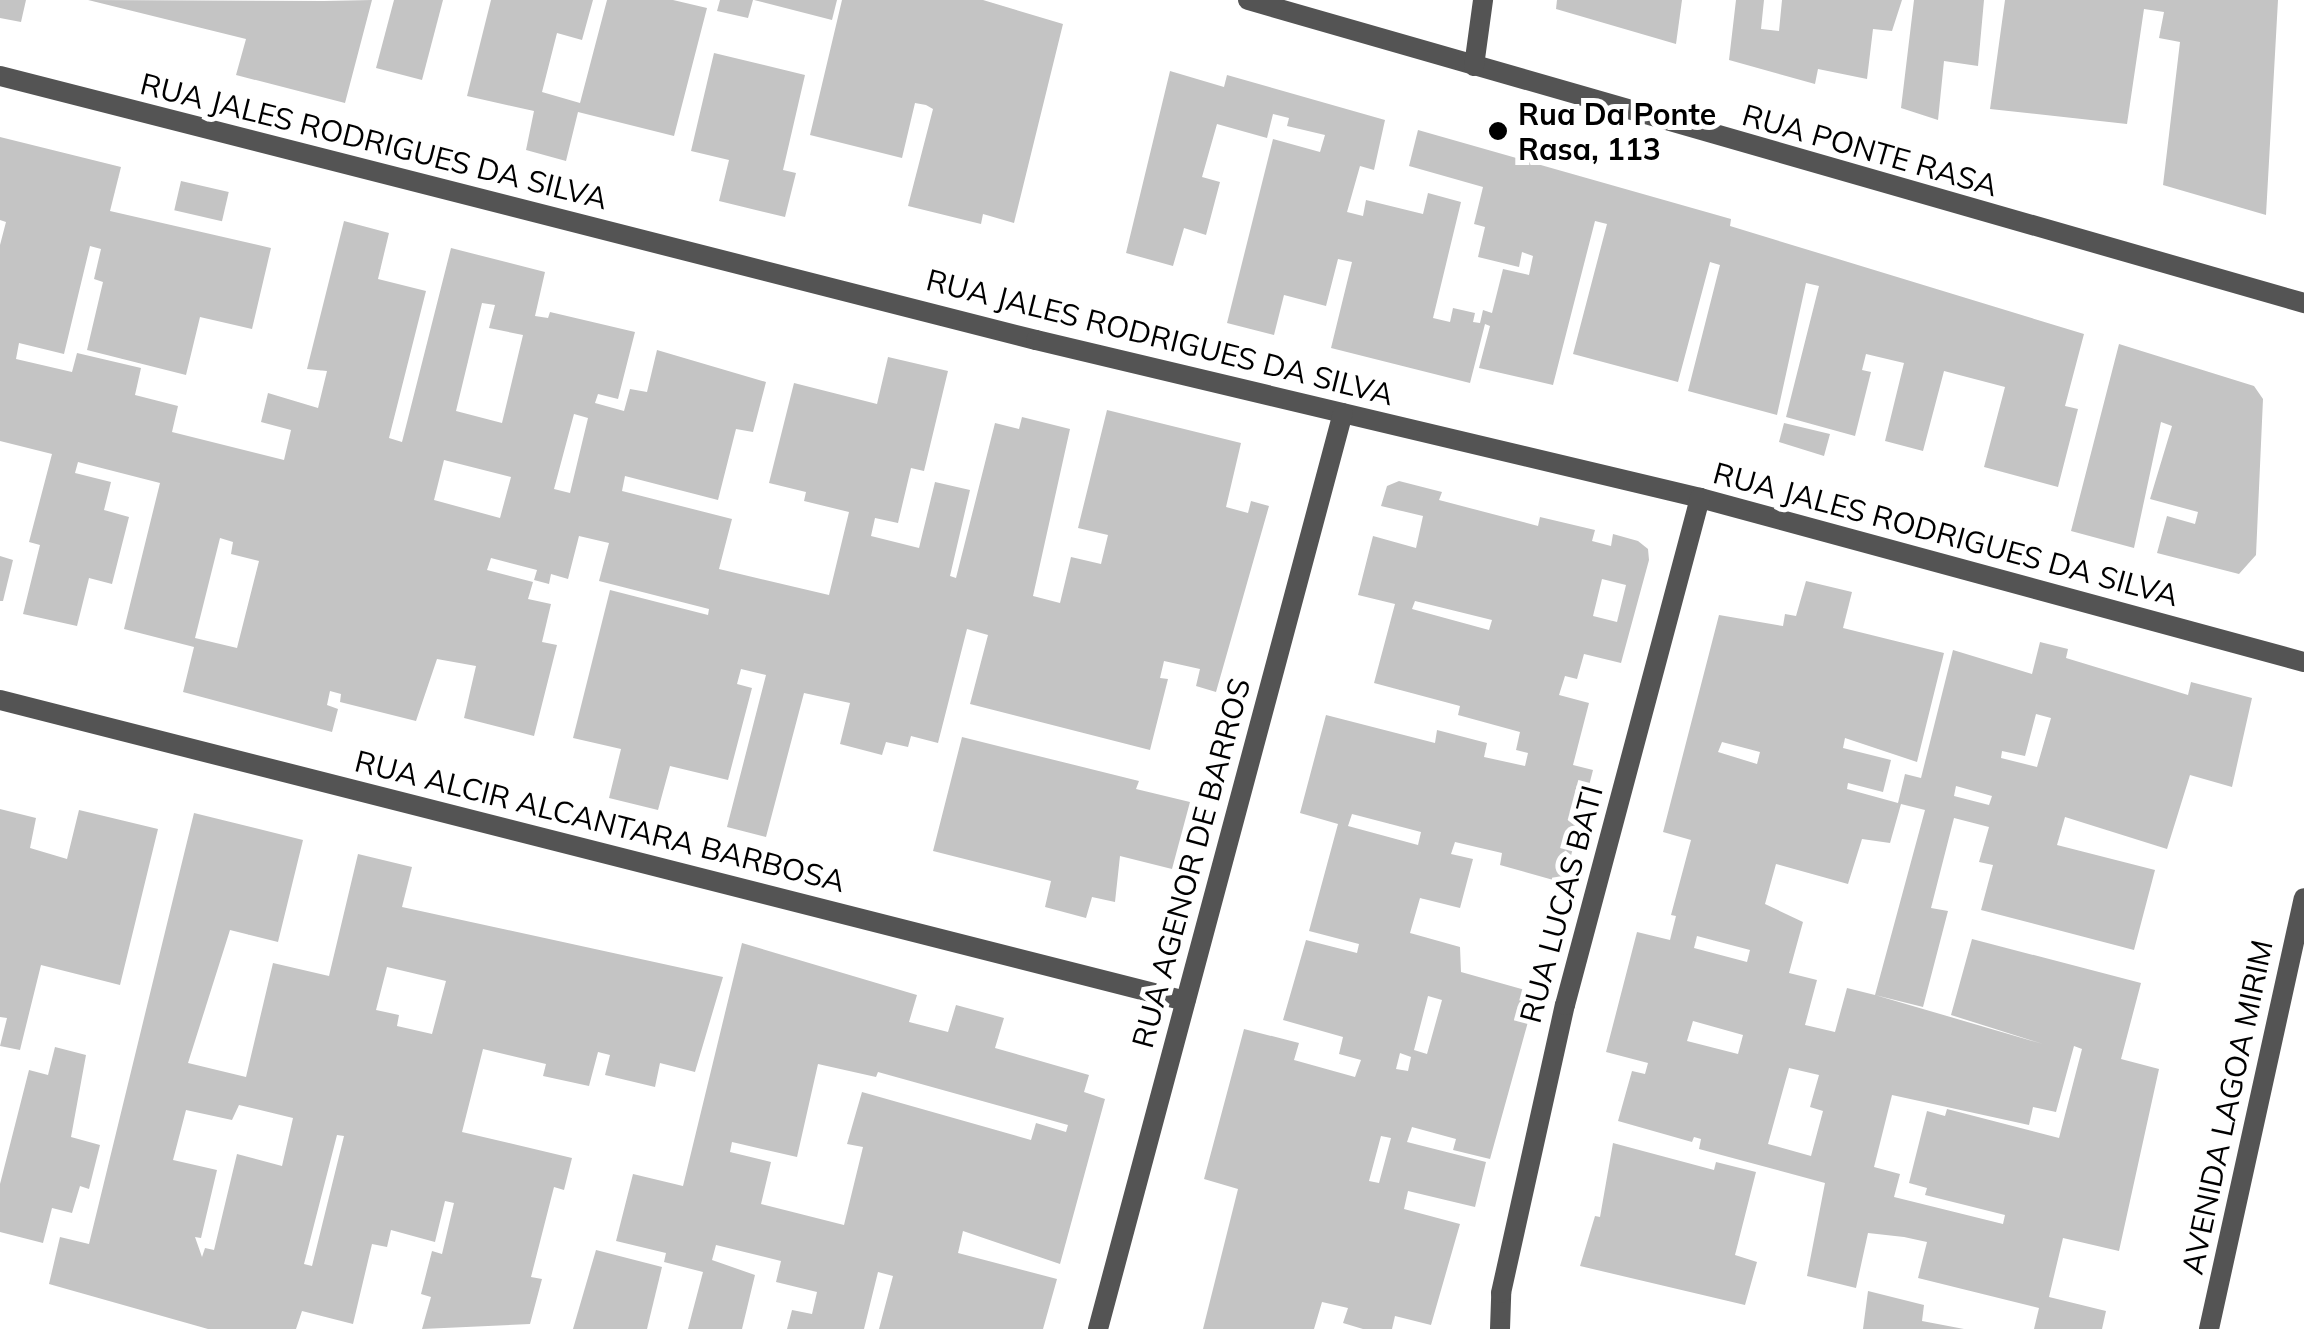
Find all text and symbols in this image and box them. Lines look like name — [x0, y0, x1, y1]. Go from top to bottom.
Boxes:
street label: RUA JALES RODRIGUES DA SILVA — [137, 65, 611, 217]
place label: Rua Da Ponte Rasa, 113 — [1518, 96, 1716, 166]
street label: RUA PONTE RASA — [1738, 96, 2002, 204]
marker: Rua Da Ponte Rasa, 113 — [1487, 120, 1509, 142]
street label: RUA JALES RODRIGUES DA SILVA — [923, 261, 1397, 413]
street label: RUA JALES RODRIGUES DA SILVA — [1709, 454, 2183, 614]
street label: RUA AGENOR DE BARROS — [1124, 674, 1258, 1052]
street label: RUA ALCIR ALCANTARA BARBOSA — [351, 743, 849, 899]
street label: RUA LUCAS BATI — [1512, 781, 1610, 1027]
street label: AVENIDA LAGOA MIRIM — [2174, 937, 2280, 1277]

